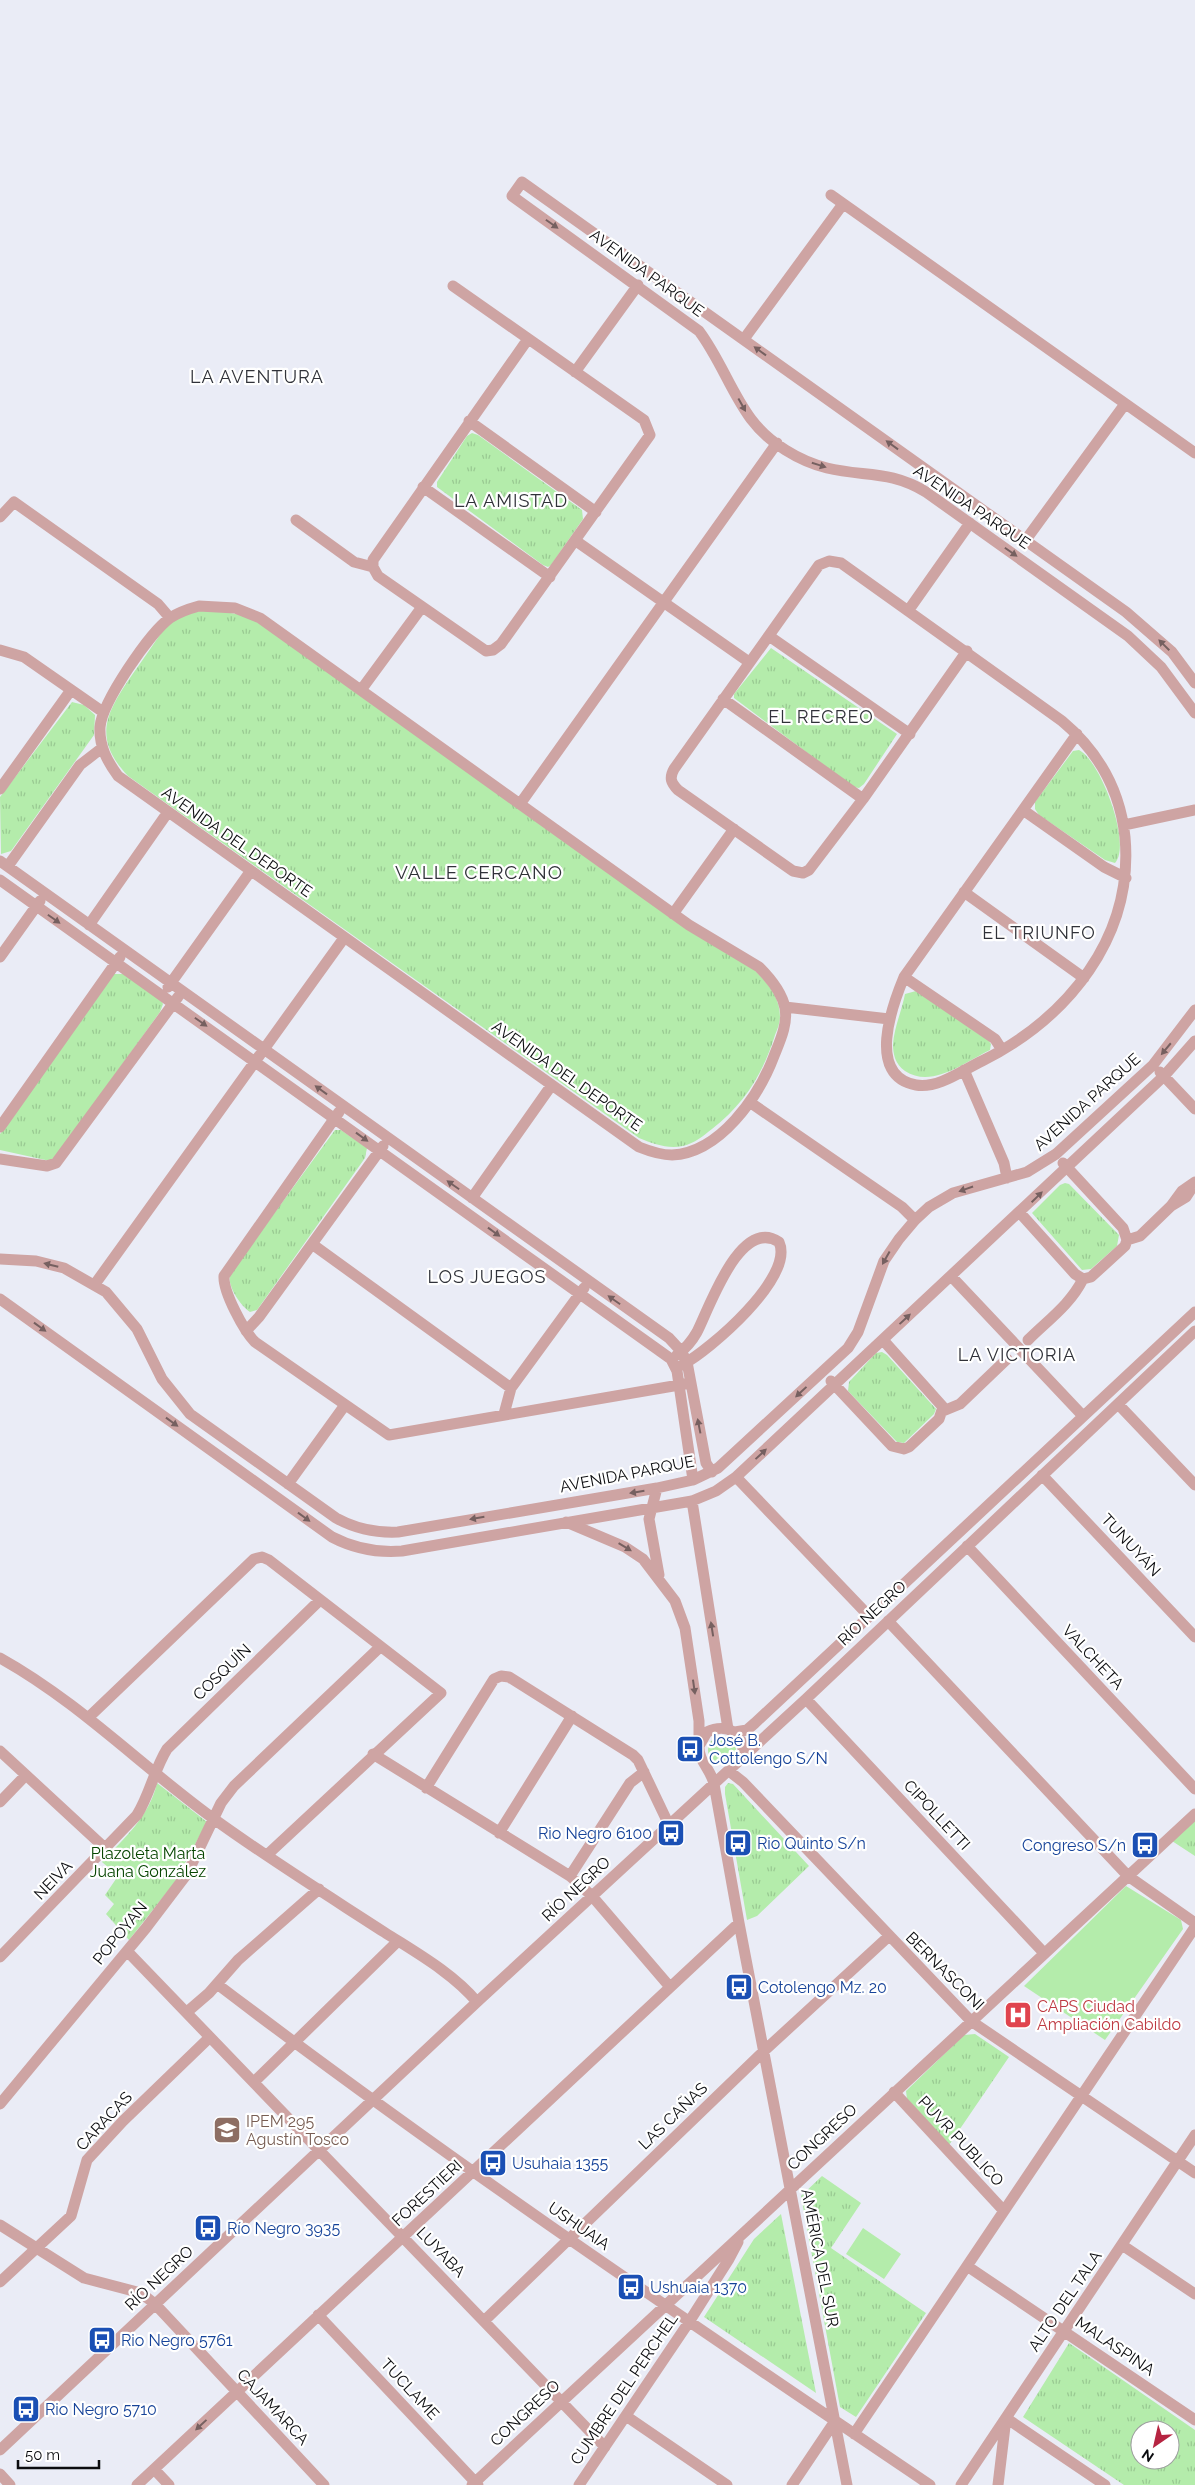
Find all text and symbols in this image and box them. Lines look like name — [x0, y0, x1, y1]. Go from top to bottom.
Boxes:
one-way arrow — [545, 219, 559, 229]
street label: AVENIDA PARQUE — [586, 225, 708, 321]
one-way arrow — [754, 345, 767, 356]
district label: LA AVENTURA — [190, 366, 324, 387]
one-way arrow — [738, 398, 747, 412]
one-way arrow — [886, 440, 899, 450]
street label: AVENIDA PARQUE — [910, 461, 1034, 553]
one-way arrow — [812, 462, 827, 470]
district label: LA AMISTAD — [454, 490, 568, 511]
one-way arrow — [1004, 547, 1018, 557]
one-way arrow — [1158, 639, 1170, 651]
district label: EL RECREO — [768, 706, 874, 727]
street label: AVENIDA DEL DEPORTE — [158, 783, 316, 901]
district label: VALLE CERCANO — [395, 861, 563, 883]
one-way arrow — [47, 914, 61, 924]
district label: EL TRIUNFO — [982, 922, 1096, 943]
one-way arrow — [194, 1017, 207, 1028]
street label: AVENIDA DEL DEPORTE — [488, 1017, 646, 1135]
one-way arrow — [1161, 1042, 1172, 1055]
street label: AVENIDA PARQUE — [1030, 1049, 1144, 1155]
one-way arrow — [315, 1085, 328, 1096]
one-way arrow — [355, 1132, 369, 1142]
one-way arrow — [447, 1180, 460, 1190]
one-way arrow — [958, 1185, 973, 1193]
one-way arrow — [1030, 1191, 1042, 1203]
one-way arrow — [487, 1227, 501, 1237]
one-way arrow — [882, 1251, 890, 1266]
one-way arrow — [43, 1261, 58, 1269]
district label: LOS JUEGOS — [428, 1266, 546, 1287]
one-way arrow — [607, 1295, 621, 1305]
one-way arrow — [899, 1313, 911, 1325]
one-way arrow — [33, 1322, 46, 1333]
district label: LA VICTORIA — [958, 1344, 1076, 1365]
one-way arrow — [795, 1386, 807, 1398]
one-way arrow — [165, 1417, 179, 1427]
one-way arrow — [695, 1418, 703, 1434]
one-way arrow — [754, 1448, 766, 1460]
street label: AVENIDA PARQUE — [558, 1452, 696, 1496]
one-way arrow — [629, 1488, 645, 1496]
street label: TUNUYÁN — [1097, 1509, 1165, 1580]
one-way arrow — [297, 1512, 311, 1522]
one-way arrow — [468, 1515, 484, 1523]
one-way arrow — [619, 1543, 632, 1552]
street label: RÍO NEGRO — [833, 1576, 910, 1649]
one-way arrow — [708, 1621, 716, 1637]
street label: VALCHETA — [1058, 1621, 1128, 1693]
street label: COSQUÍN — [188, 1639, 255, 1704]
one-way arrow — [690, 1679, 698, 1695]
place label: José B. Cottolengo S/N — [709, 1731, 828, 1768]
bus stop icon: José B. Cottolengo S/N — [675, 1734, 705, 1764]
street label: CIPOLLETTI — [900, 1776, 974, 1854]
bus stop icon: Rio Negro 6100 — [656, 1818, 686, 1848]
place label: Rio Negro 6100 — [538, 1824, 652, 1843]
bus stop icon: Rio Quinto S/n — [723, 1828, 753, 1858]
bus stop icon: Congreso S/n — [1130, 1830, 1160, 1860]
place label: Rio Quinto S/n — [757, 1834, 866, 1853]
place label: Congreso S/n — [1022, 1836, 1126, 1855]
park label: Plazoleta Marta Juana González — [90, 1844, 206, 1881]
street label: RÍO NEGRO — [537, 1852, 614, 1925]
street label: NEIVA — [30, 1856, 76, 1903]
street label: POPOYAN — [89, 1898, 151, 1968]
street label: BERNASCONI — [902, 1928, 988, 2014]
bus stop icon: Cotolengo Mz. 20 — [724, 1972, 754, 2002]
place label: Cotolengo Mz. 20 — [758, 1978, 887, 1997]
place label: CAPS Ciudad Ampliación Cabildo — [1037, 1997, 1181, 2034]
hospital icon: CAPS Ciudad Ampliación Cabildo — [1003, 2000, 1033, 2030]
street label: LAS CAÑAS — [634, 2078, 711, 2153]
street label: CARACAS — [72, 2087, 136, 2154]
street label: PUVR PUBLICO — [914, 2092, 1008, 2190]
street label: CONGRESO — [783, 2100, 861, 2174]
place label: IPEM 295 Agustín Tosco — [246, 2112, 349, 2149]
school or university icon: IPEM 295 Agustín Tosco — [212, 2115, 242, 2145]
bus stop icon: Usuhaia 1355 — [478, 2148, 508, 2178]
place label: Usuhaia 1355 — [512, 2154, 609, 2173]
street label: FORESTIERI — [388, 2156, 466, 2230]
street label: AMÉRICA DEL SUR — [797, 2187, 844, 2329]
street label: USHUAIA — [545, 2198, 614, 2254]
bus stop icon: Río Negro 3935 — [193, 2213, 223, 2243]
place label: Río Negro 3935 — [227, 2219, 340, 2238]
street label: LUYABA — [413, 2223, 470, 2281]
street label: RÍO NEGRO — [120, 2241, 197, 2314]
street label: ALTO DEL TALA — [1024, 2247, 1106, 2355]
bus stop icon: Ushuaia 1370 — [616, 2272, 646, 2302]
place label: Ushuaia 1370 — [650, 2278, 747, 2297]
street label: CUMBRE DEL PERCHEL — [566, 2309, 682, 2468]
street label: MALASPINA — [1072, 2313, 1158, 2380]
bus stop icon: Rio Negro 5761 — [87, 2325, 117, 2355]
place label: Rio Negro 5761 — [121, 2331, 233, 2350]
street label: TUCLAME — [377, 2354, 443, 2424]
street label: CAJAMARCA — [233, 2365, 313, 2449]
street label: CONGRESO — [486, 2376, 564, 2450]
bus stop icon: Rio Negro 5710 — [11, 2394, 41, 2424]
place label: Rio Negro 5710 — [45, 2400, 157, 2419]
one-way arrow — [196, 2419, 208, 2431]
north arrow — [1130, 2420, 1180, 2470]
scale bar — [18, 2438, 99, 2470]
text: 50 m — [25, 2446, 60, 2464]
text: N — [1139, 2446, 1157, 2465]

